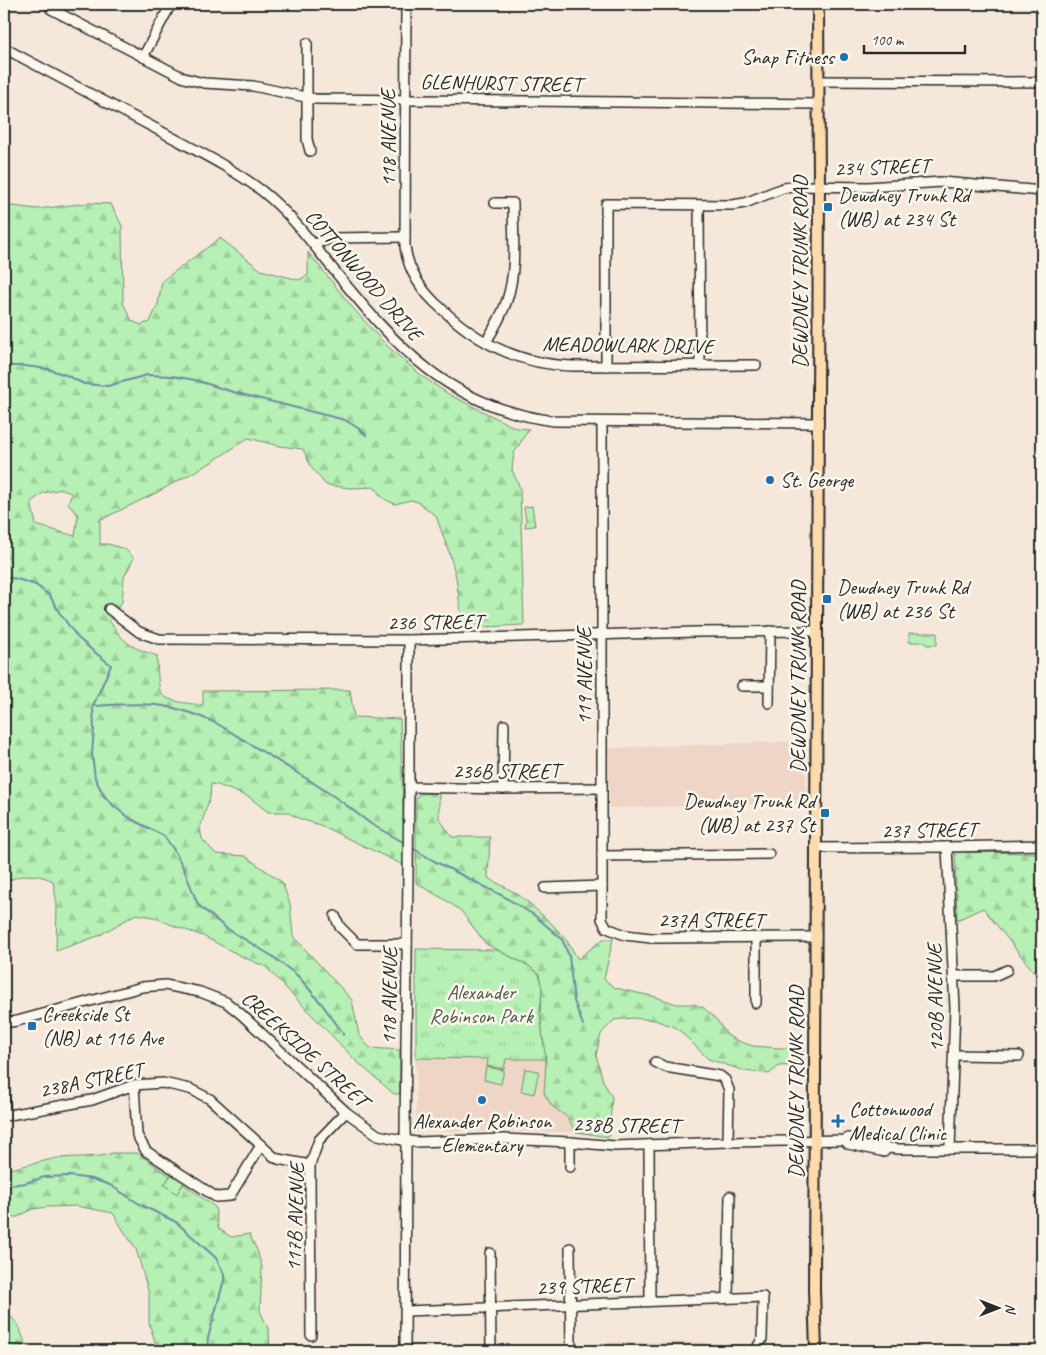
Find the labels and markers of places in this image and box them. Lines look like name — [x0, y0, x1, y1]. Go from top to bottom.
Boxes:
place label: Snap Fitness — [741, 44, 836, 70]
marker: Snap Fitness — [838, 51, 850, 63]
place label: Dewdney Trunk Rd (WB) at 234 St — [838, 182, 973, 232]
marker: Dewdney Trunk Rd (WB) at 234 St — [822, 201, 834, 213]
place label: St. George — [780, 467, 854, 493]
marker: St. George — [764, 474, 776, 486]
place label: Dewdney Trunk Rd (WB) at 236 St — [837, 574, 972, 624]
marker: Dewdney Trunk Rd (WB) at 236 St — [821, 593, 833, 605]
place label: Dewdney Trunk Rd (WB) at 237 St — [683, 788, 819, 838]
marker: Dewdney Trunk Rd (WB) at 237 St — [819, 807, 831, 819]
place label: Creekside St (NB) at 116 Ave — [42, 1001, 165, 1051]
marker: Creekside St (NB) at 116 Ave — [26, 1020, 38, 1032]
marker: Alexander Robinson Elementary — [476, 1094, 488, 1106]
place label: Cottonwood Medical Clinic — [849, 1096, 948, 1146]
place label: Alexander Robinson Elementary — [413, 1108, 553, 1158]
marker: Cottonwood Medical Clinic — [831, 1114, 845, 1128]

